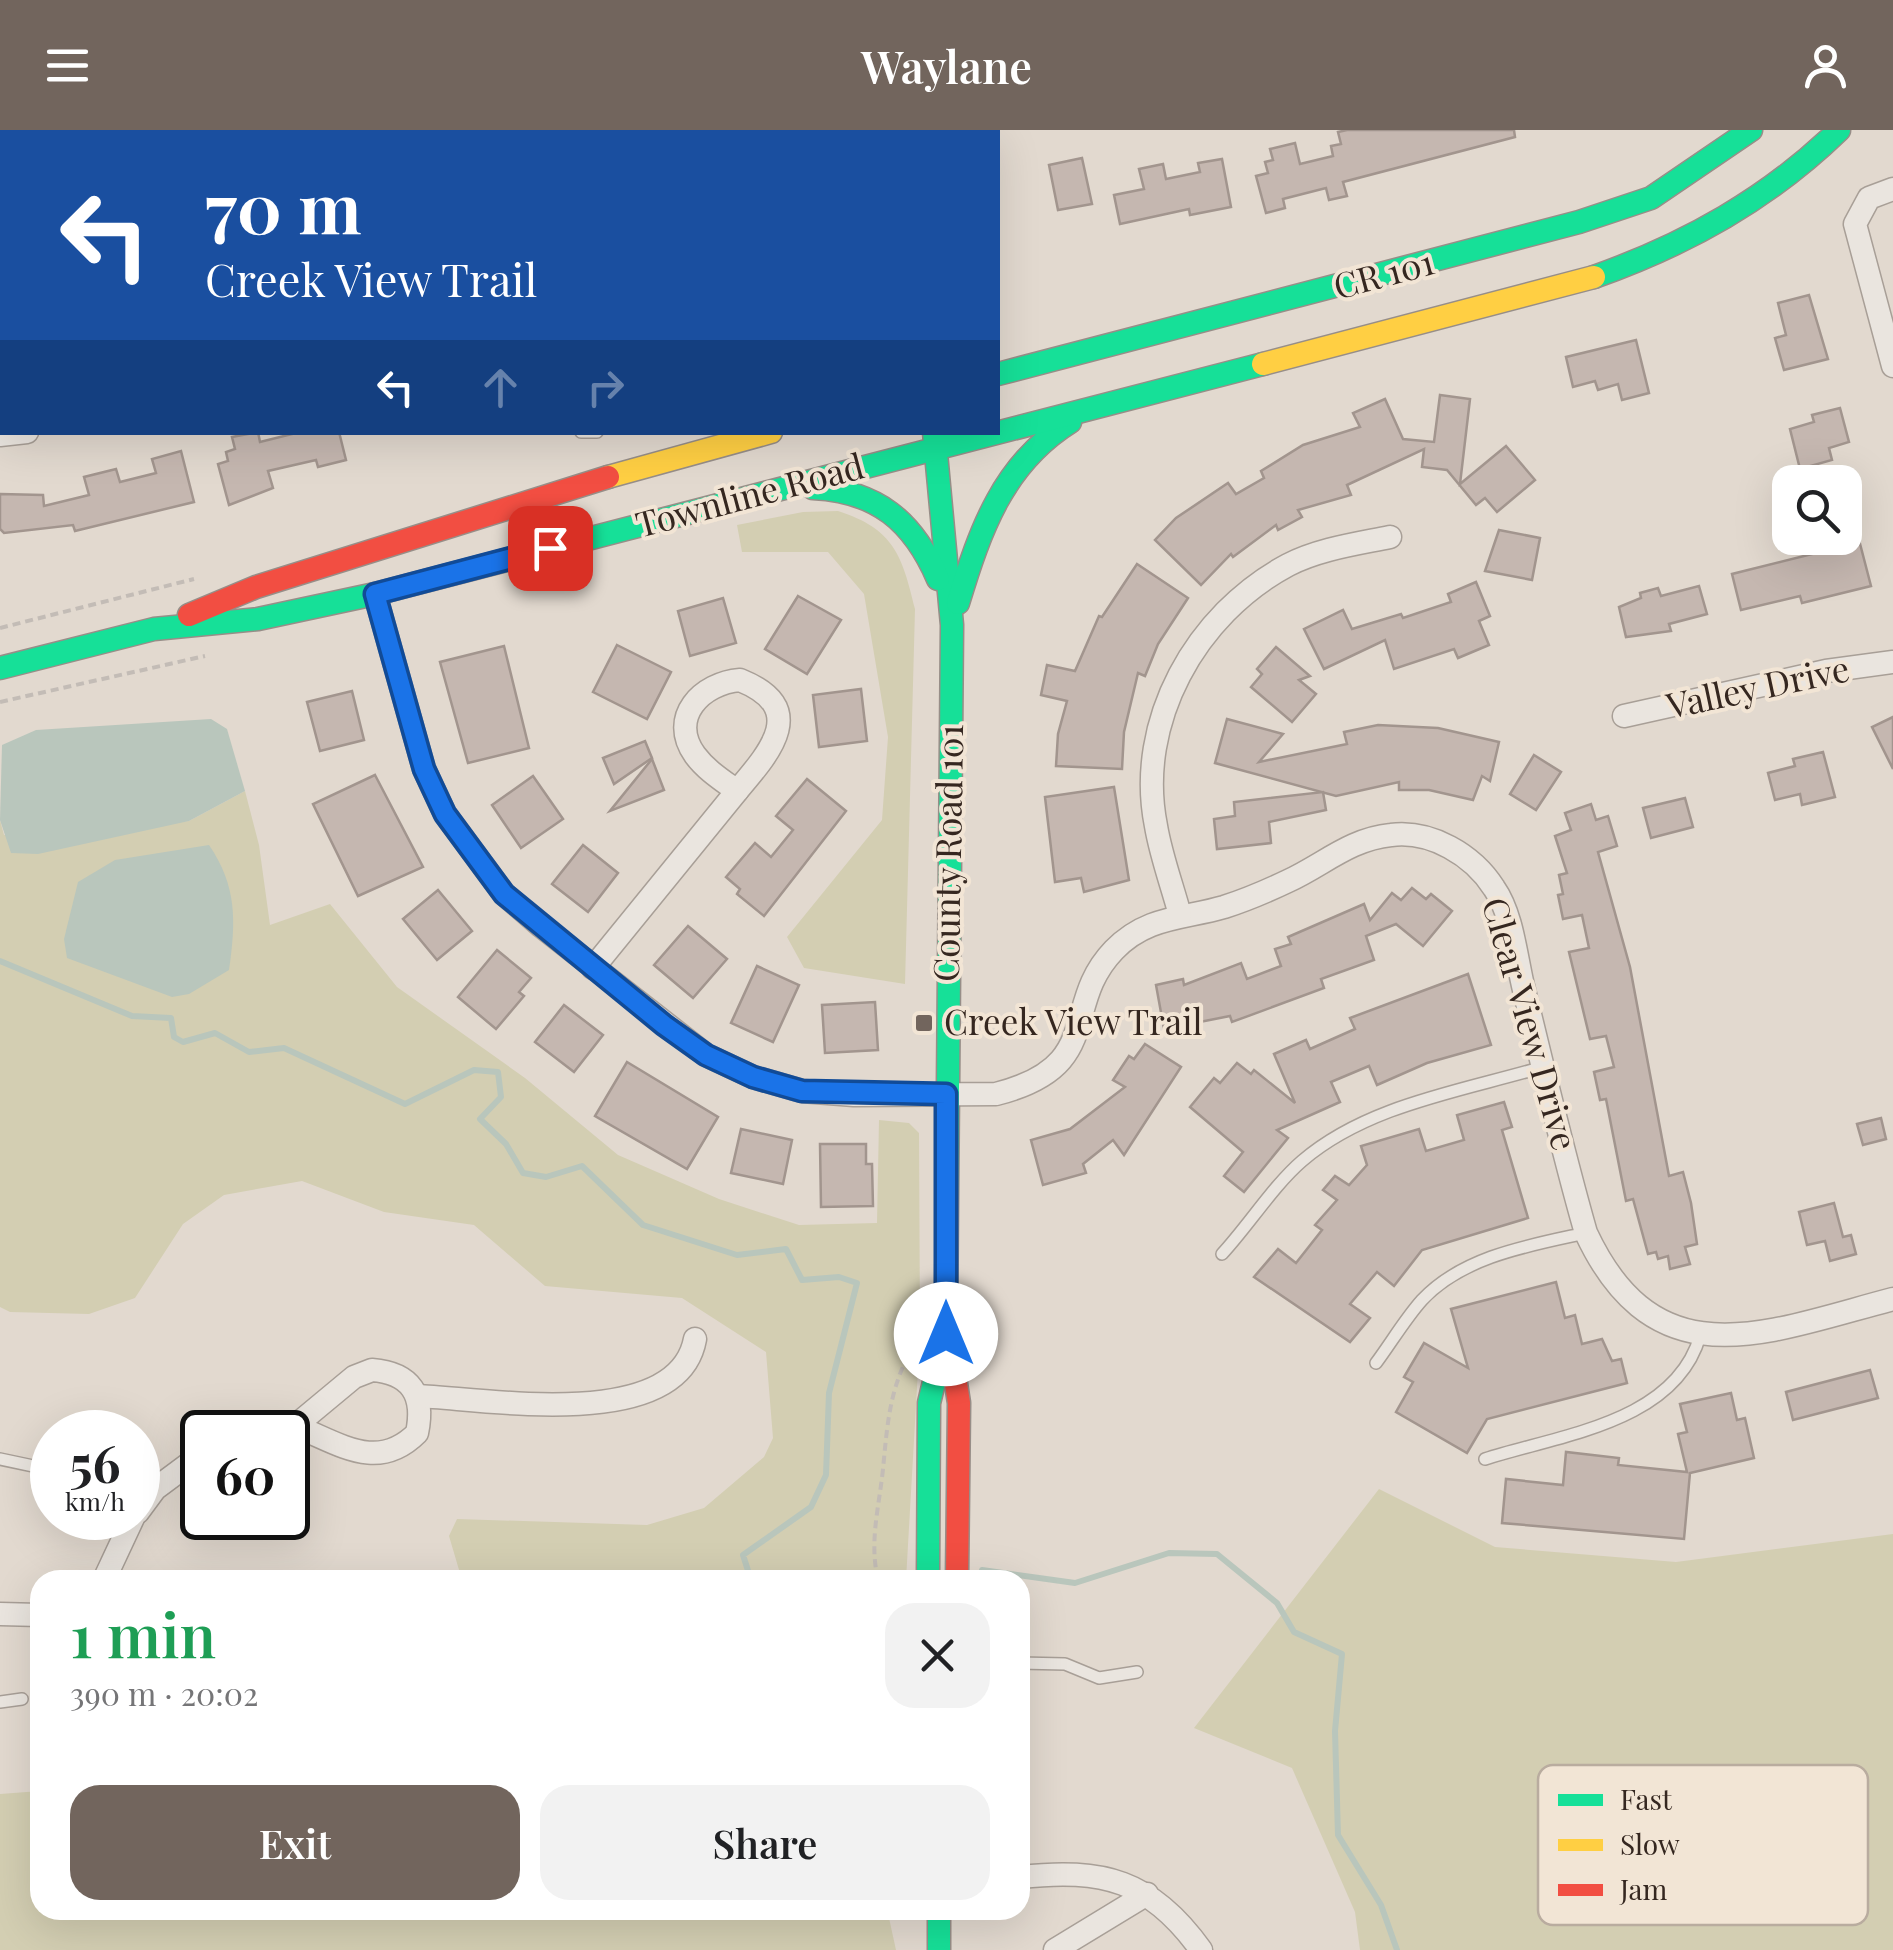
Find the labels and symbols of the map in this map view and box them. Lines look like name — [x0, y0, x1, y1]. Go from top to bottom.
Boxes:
street label: CR 101 — [1328, 237, 1439, 308]
street label: Townline Road — [630, 441, 869, 547]
pin — [508, 506, 593, 591]
street label: Valley Drive — [1661, 643, 1853, 728]
street label: County Road 101 — [921, 724, 972, 982]
street label: Clear View Drive — [1473, 892, 1590, 1155]
place label: Creek View Trail — [944, 997, 1203, 1044]
marker: Creek View Trail — [913, 1012, 935, 1034]
position arrow — [894, 1282, 998, 1386]
speed limit sign: 60 — [180, 1410, 310, 1540]
legend — [1538, 1765, 1868, 1925]
text: Fast — [1620, 1780, 1673, 1817]
text: Slow — [1620, 1825, 1680, 1862]
text: Jam — [1619, 1870, 1667, 1907]

